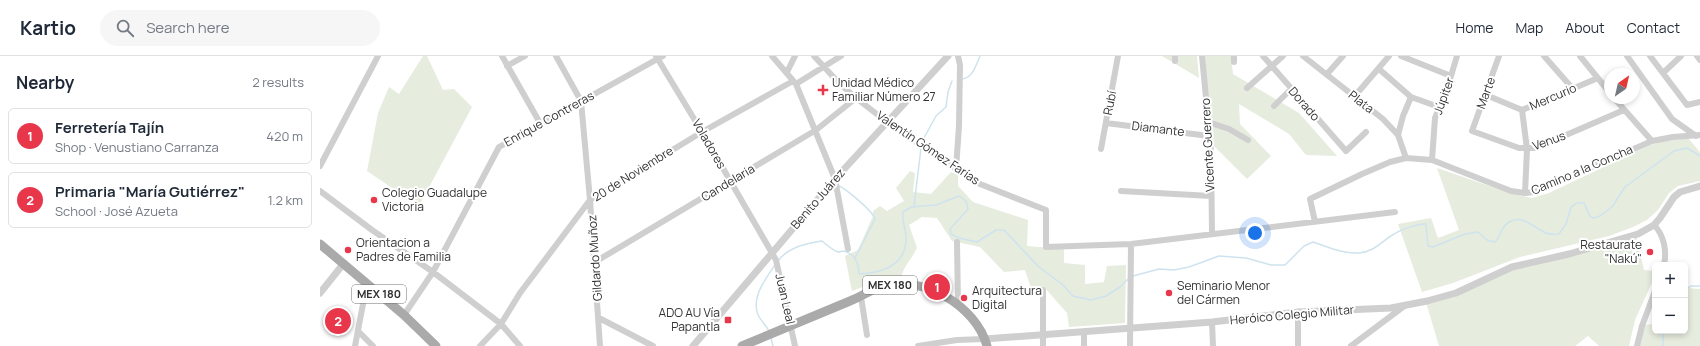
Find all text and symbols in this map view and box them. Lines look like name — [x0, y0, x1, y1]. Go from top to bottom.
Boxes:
search box — [100, 10, 380, 46]
text: Kartio — [20, 15, 76, 41]
icon: search — [114, 17, 136, 39]
text: Search here — [146, 17, 230, 38]
text: Home — [1456, 18, 1493, 37]
text: Map — [1515, 18, 1543, 37]
text: About — [1565, 18, 1605, 37]
text: Contact — [1627, 18, 1680, 37]
north arrow — [1604, 68, 1640, 104]
text: Nearby — [16, 71, 74, 94]
text: 2 results — [252, 73, 304, 91]
place label: Unidad Médico Familiar Número 27 — [832, 74, 936, 105]
street label: Júpiter — [1429, 74, 1458, 117]
street label: Marte — [1472, 75, 1499, 111]
street label: Mercurio — [1527, 79, 1579, 114]
street label: Dorado — [1285, 83, 1324, 124]
marker: Unidad Médico Familiar Número 27 — [817, 84, 829, 96]
street label: Plata — [1345, 86, 1378, 117]
street label: Enrique Contreras — [501, 87, 597, 150]
street label: Rubí — [1099, 89, 1120, 117]
street label: Vicente Guerrero — [1197, 98, 1218, 192]
street label: Valentín Gómez Farías — [873, 107, 983, 189]
street label: Voladores — [688, 116, 731, 172]
text: Ferretería Tajín — [55, 117, 164, 138]
street label: Diamante — [1131, 117, 1185, 140]
text: 1 — [27, 127, 33, 145]
text: 420 m — [266, 127, 303, 145]
street label: Venus — [1530, 127, 1568, 154]
text: Shop · Venustiano Carranza — [55, 138, 219, 156]
street label: Camino a la Concha — [1528, 140, 1635, 199]
street label: 20 de Noviembre — [589, 142, 676, 205]
street label: Candelaria — [698, 160, 758, 205]
street label: Benito Juárez — [787, 165, 849, 233]
text: Primaria "María Gutiérrez" — [55, 181, 245, 202]
place label: Colegio Guadalupe Victoria — [382, 184, 487, 215]
text: 2 — [26, 191, 34, 209]
text: 1.2 km — [268, 191, 303, 209]
marker: Colegio Guadalupe Victoria — [369, 195, 379, 205]
text: School · José Azueta — [55, 202, 178, 220]
street label: Gildardo Muñoz — [583, 214, 606, 302]
your location — [1245, 223, 1265, 243]
place label: Orientacion a Padres de Familia — [356, 234, 451, 265]
place label: Restaurate "Nakú" — [1580, 236, 1642, 267]
marker: Orientacion a Padres de Familia — [343, 245, 353, 255]
marker: Restaurate "Nakú" — [1645, 247, 1655, 257]
map controls — [1652, 262, 1688, 334]
button: + — [1652, 262, 1688, 298]
street label: Juan Leal — [771, 272, 800, 326]
pin: 1 — [924, 272, 950, 302]
road number: MEX 180 — [863, 276, 917, 294]
place label: Seminario Menor del Cármen — [1177, 277, 1271, 308]
place label: Arquitectura Digital — [972, 282, 1042, 313]
road number: MEX 180 — [352, 285, 406, 303]
marker: Seminario Menor del Cármen — [1164, 288, 1174, 298]
marker: Arquitectura Digital — [959, 293, 969, 303]
button: − — [1652, 298, 1688, 334]
street label: Heróico Colegio Militar — [1229, 301, 1355, 328]
place label: ADO AU Vía Papantla — [659, 304, 720, 335]
pin: 2 — [325, 306, 351, 336]
marker: ADO AU Vía Papantla — [723, 315, 733, 325]

